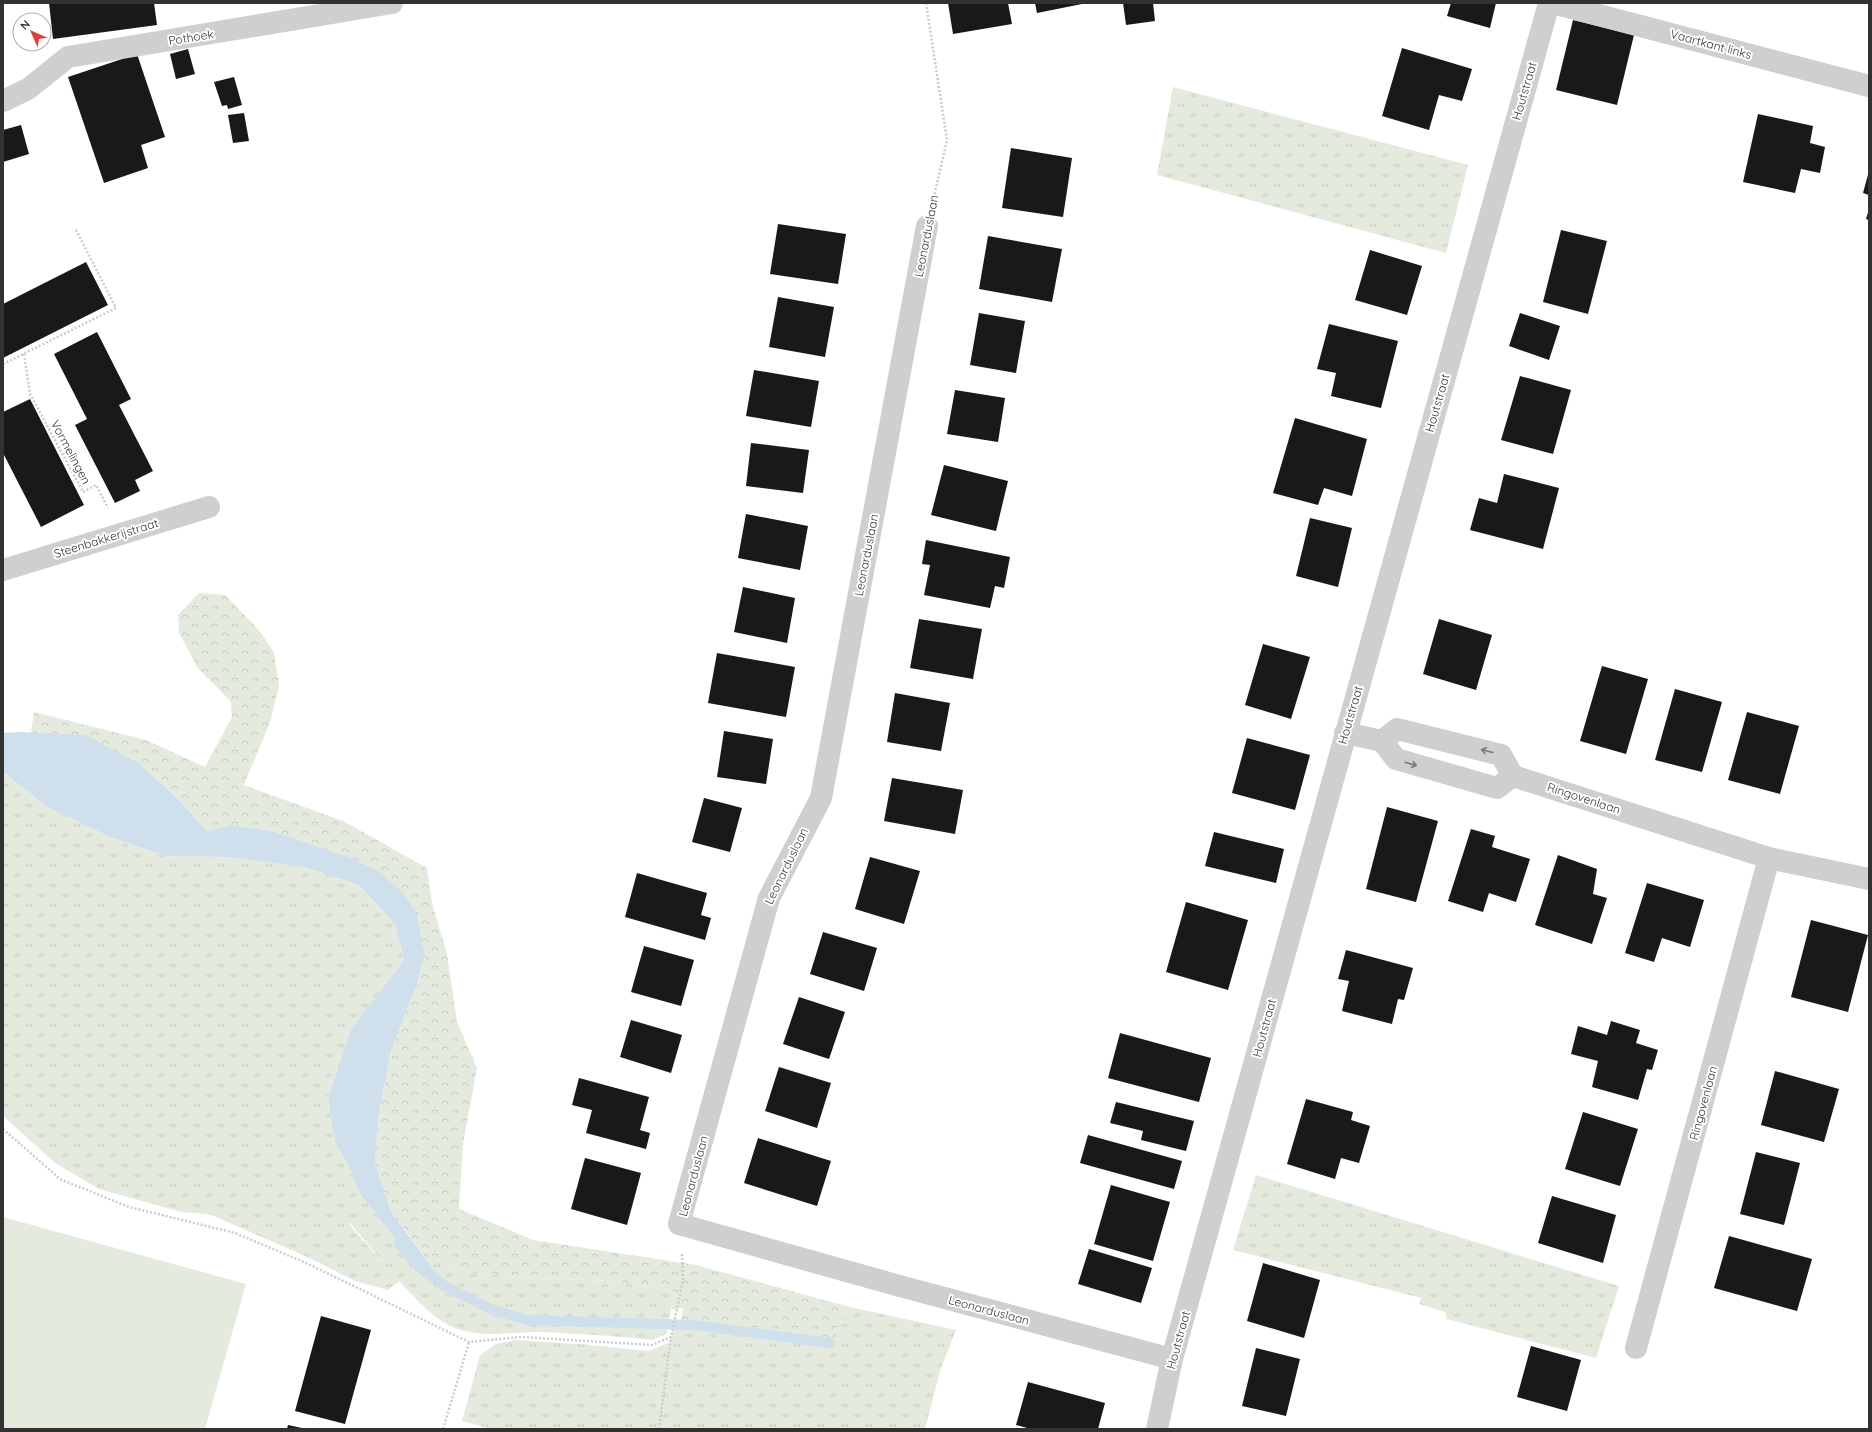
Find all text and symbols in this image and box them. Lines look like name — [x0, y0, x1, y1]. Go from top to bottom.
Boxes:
north arrow — [12, 12, 52, 52]
text: N — [17, 17, 33, 33]
street label: Pothoek — [167, 26, 215, 48]
street label: Vaartkant links — [1669, 26, 1754, 62]
street label: Houtstraat — [1509, 60, 1539, 122]
street label: Leonarduslaan — [911, 194, 941, 278]
street label: Houtstraat — [1422, 372, 1452, 434]
street label: Vormelingen — [48, 417, 94, 487]
street label: Leonarduslaan — [851, 513, 881, 597]
street label: Steenbakkerijstraat — [52, 515, 160, 561]
street label: Houtstraat — [1335, 684, 1365, 746]
one-way arrow — [1480, 747, 1493, 754]
one-way arrow — [1404, 761, 1417, 768]
street label: Ringovenlaan — [1545, 779, 1623, 817]
street label: Leonarduslaan — [761, 825, 811, 907]
street label: Houtstraat — [1249, 997, 1279, 1059]
street label: Ringovenlaan — [1686, 1064, 1720, 1142]
street label: Leonarduslaan — [675, 1134, 711, 1218]
street label: Leonarduslaan — [947, 1292, 1031, 1328]
street label: Houtstraat — [1163, 1309, 1193, 1371]

